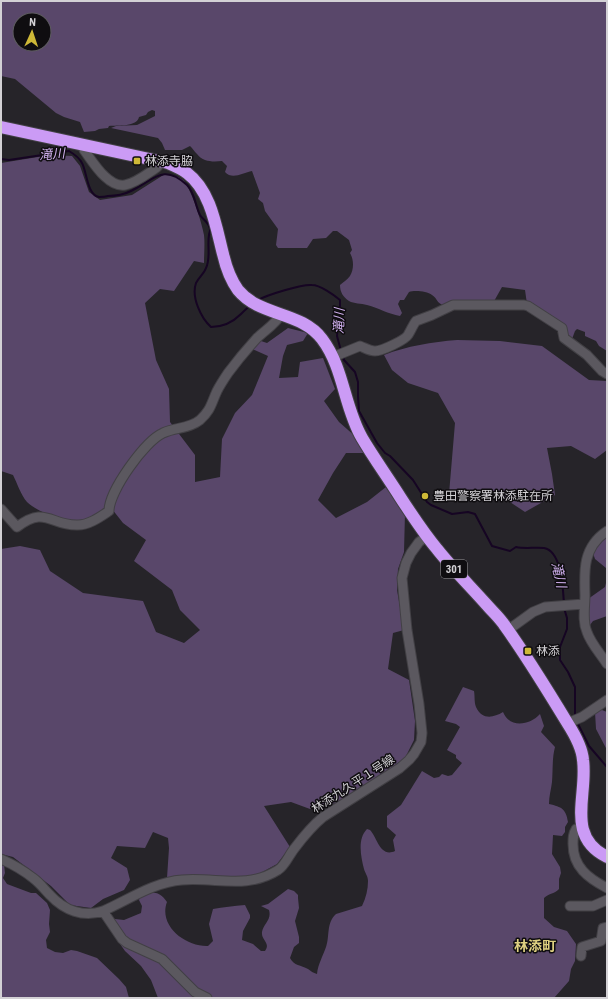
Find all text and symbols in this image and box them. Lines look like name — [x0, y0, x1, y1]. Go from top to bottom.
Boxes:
north arrow — [12, 12, 52, 52]
text: N — [29, 16, 36, 29]
water label: 滝川 — [39, 145, 67, 162]
place label: 林添寺脇 — [145, 154, 193, 168]
marker: 林添寺脇 — [132, 156, 142, 166]
water label: 滝川 — [331, 306, 347, 334]
place label: 豊田警察署林添駐在所 — [433, 489, 553, 503]
marker: 豊田警察署林添駐在所 — [420, 491, 430, 501]
road number: 301 — [441, 560, 467, 578]
water label: 滝川 — [549, 561, 570, 591]
place label: 林添 — [536, 644, 560, 658]
marker: 林添 — [523, 646, 533, 656]
street label: 林添九久平１号線 — [309, 752, 397, 816]
district label: 林添町 — [514, 938, 556, 954]

